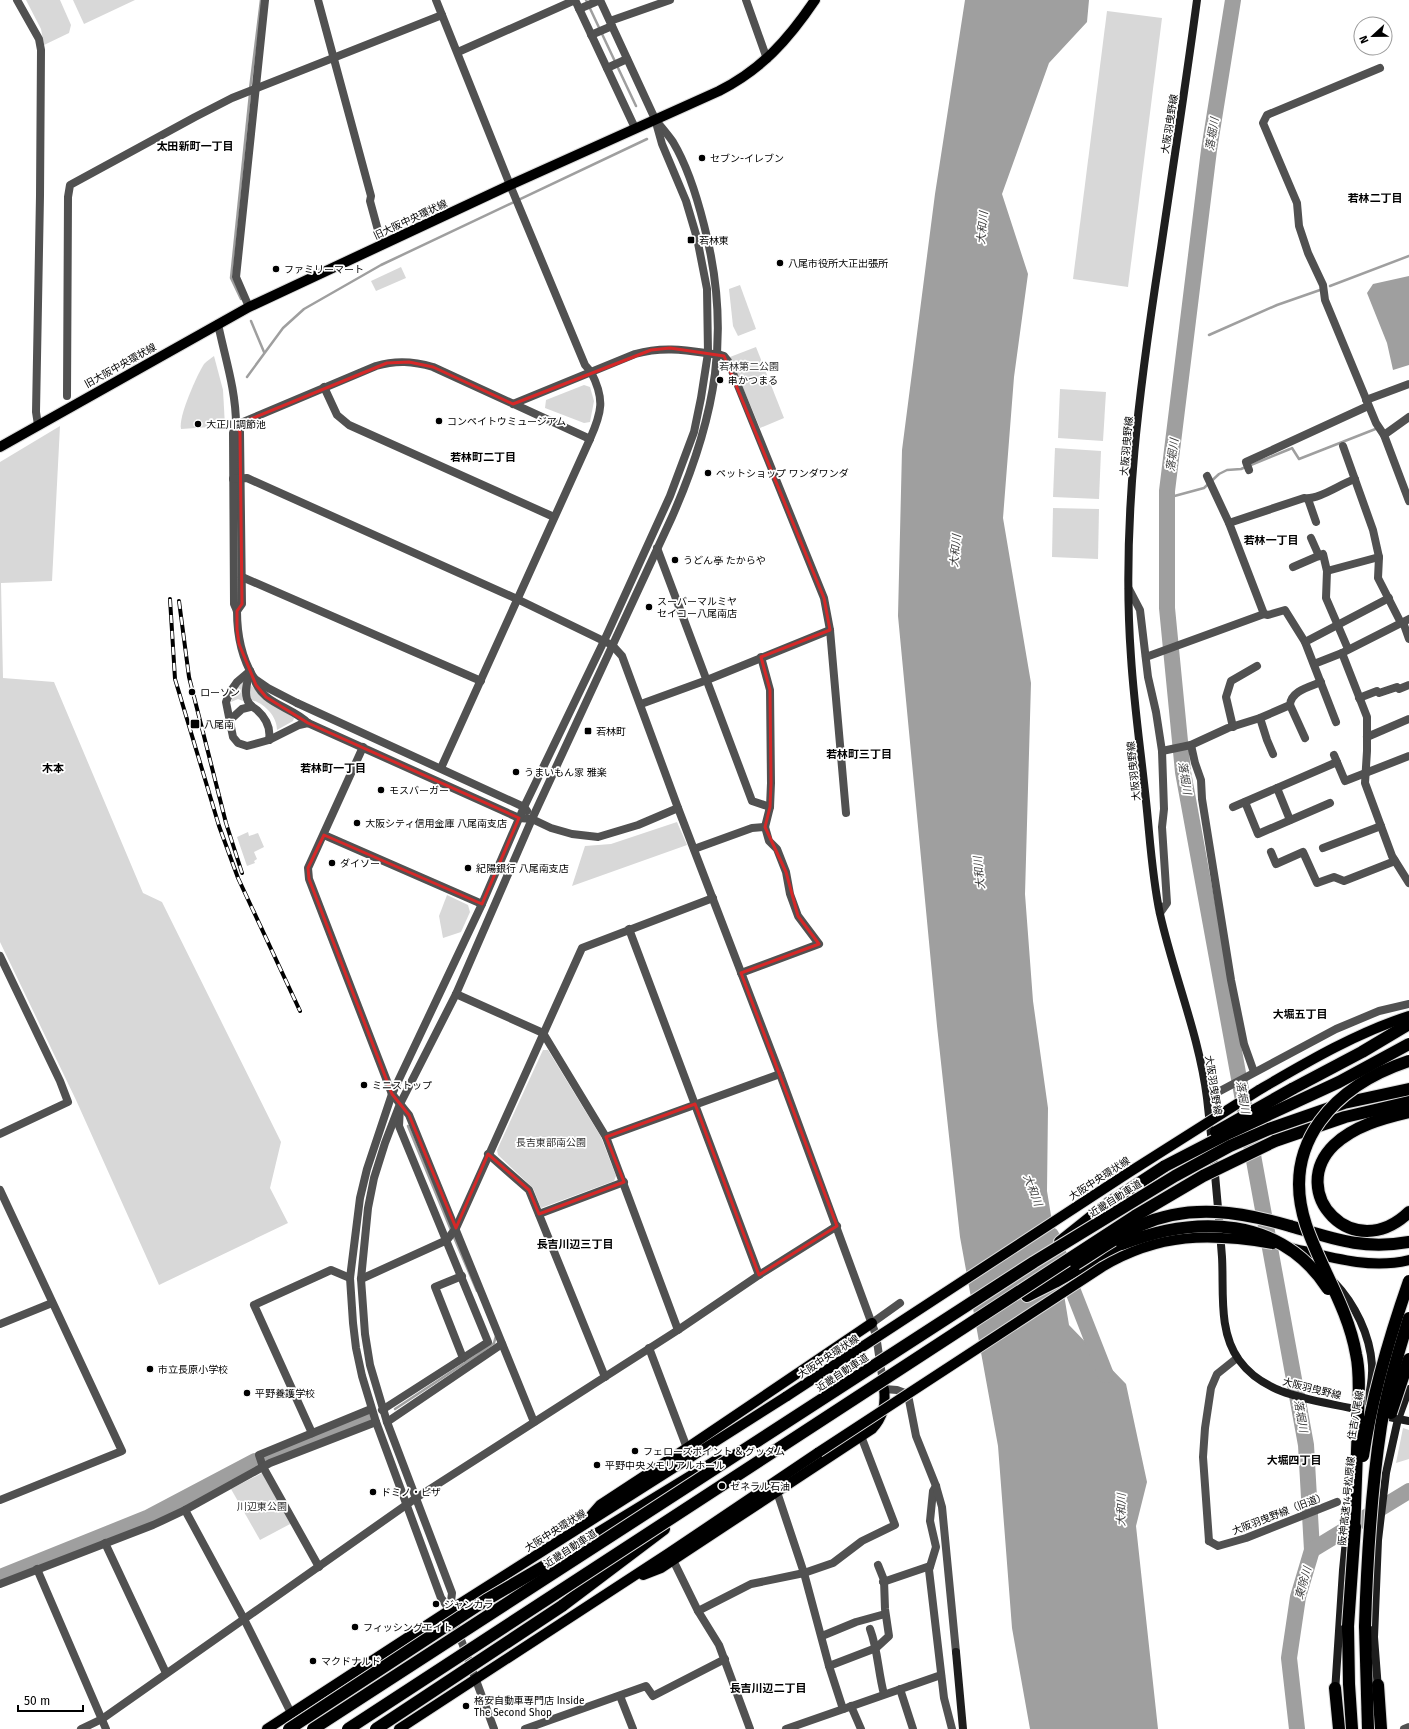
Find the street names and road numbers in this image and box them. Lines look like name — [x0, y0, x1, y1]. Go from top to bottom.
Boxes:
street label: 大阪羽曳野線 — [1159, 94, 1181, 155]
street label: 旧大阪中央環状線 — [372, 198, 449, 242]
street label: 旧大阪中央環状線 — [83, 341, 158, 391]
street label: 大阪羽曳野線 — [1118, 416, 1136, 476]
street label: 大阪羽曳野線 — [1125, 740, 1143, 801]
street label: 大阪羽曳野線 — [1202, 1055, 1224, 1116]
street label: 大阪中央環状線 — [1067, 1155, 1132, 1203]
street label: 近畿自動車道 — [1087, 1178, 1144, 1220]
street label: 大阪中央環状線 — [796, 1333, 861, 1381]
street label: 近畿自動車道 — [814, 1351, 871, 1394]
street label: 大阪羽曳野線 — [1281, 1376, 1342, 1402]
street label: 住吉八尾線 — [1346, 1390, 1366, 1441]
street label: 阪神高速14号松原線 — [1336, 1456, 1358, 1546]
street label: 大阪羽曳野線（旧道） — [1231, 1490, 1328, 1537]
street label: 大阪中央環状線 — [523, 1507, 588, 1554]
street label: 近畿自動車道 — [542, 1527, 599, 1570]

